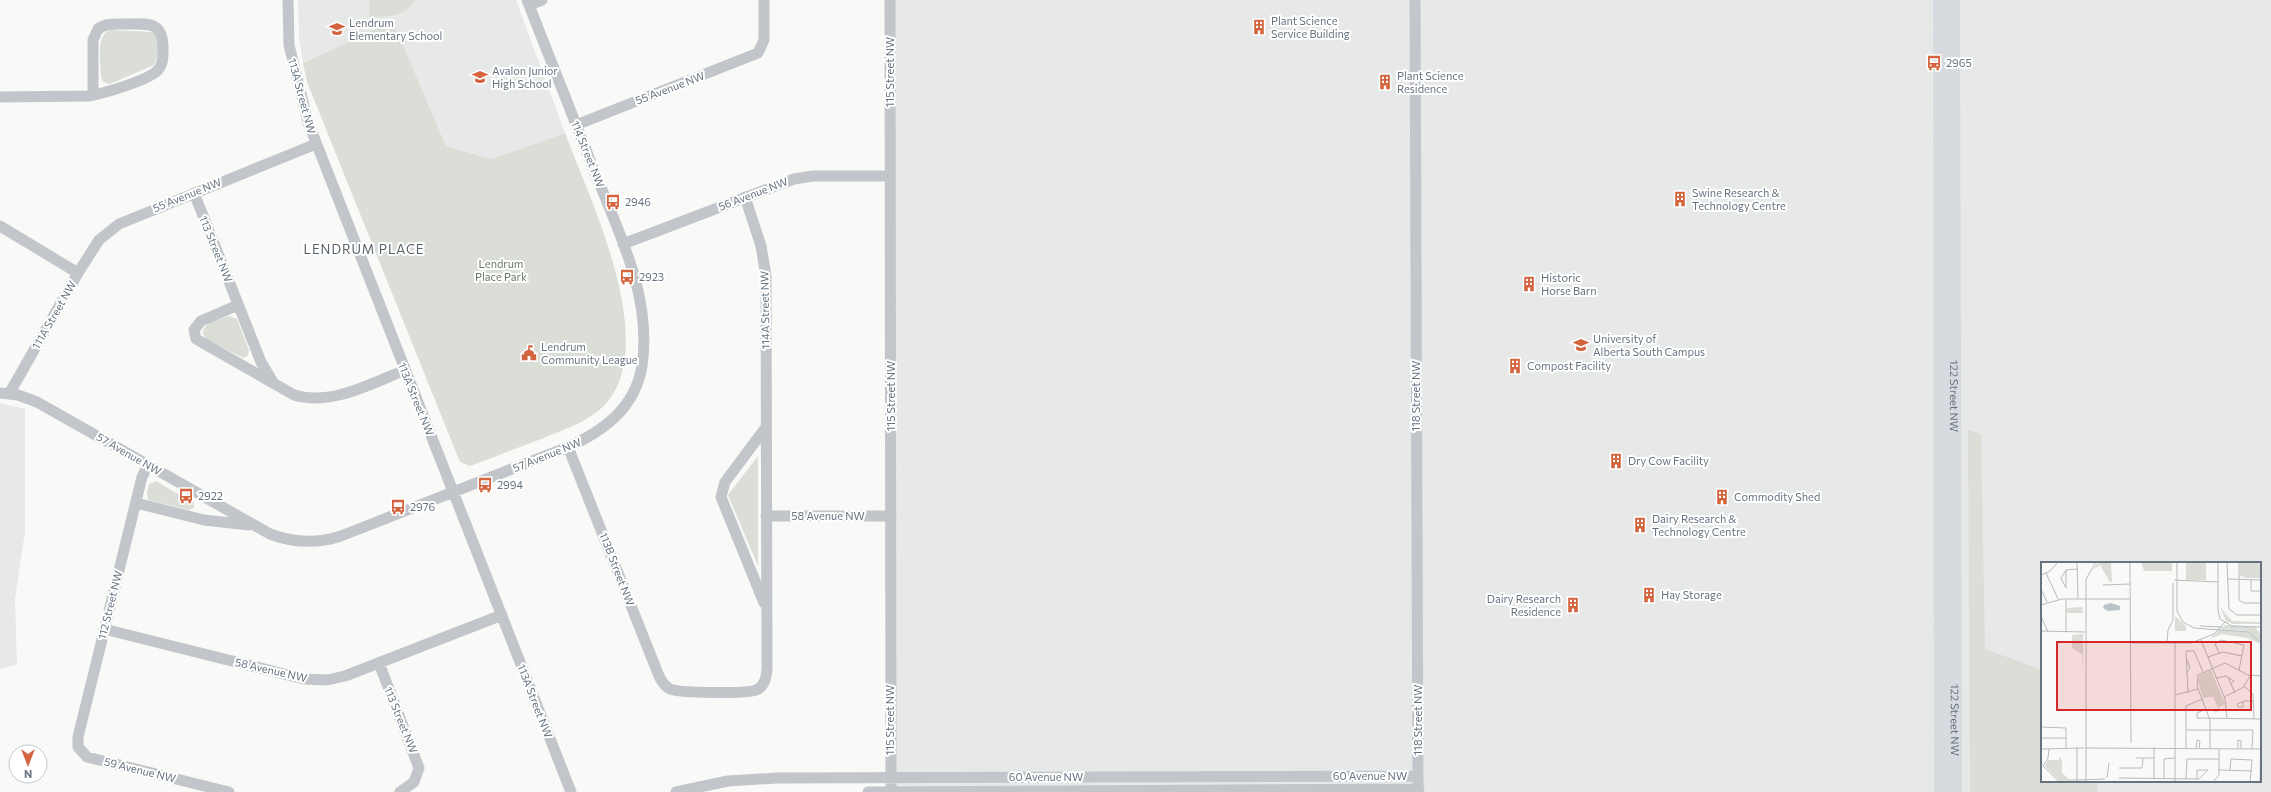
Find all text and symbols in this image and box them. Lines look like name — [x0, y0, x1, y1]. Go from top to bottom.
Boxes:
place label: Plant Science Service Building — [1271, 14, 1350, 40]
place label: Lendrum Elementary School — [349, 16, 442, 42]
building icon: Plant Science Service Building — [1250, 18, 1268, 36]
school or university icon: Lendrum Elementary School — [328, 20, 346, 38]
street label: 115 Street NW — [883, 37, 896, 107]
bus stop icon: 2965 — [1925, 54, 1943, 72]
place label: 2965 — [1946, 56, 1972, 69]
street label: 113A Street NW — [286, 57, 319, 135]
place label: Avalon Junior High School — [492, 64, 558, 90]
school or university icon: Avalon Junior High School — [471, 68, 489, 86]
street label: 55 Avenue NW — [633, 68, 706, 107]
place label: Plant Science Residence — [1397, 69, 1464, 95]
building icon: Plant Science Residence — [1376, 73, 1394, 91]
street label: 114 Street NW — [569, 119, 608, 189]
street label: 56 Avenue NW — [716, 174, 789, 213]
street label: 55 Avenue NW — [151, 175, 223, 214]
place label: Swine Research & Technology Centre — [1692, 186, 1786, 212]
building icon: Swine Research & Technology Centre — [1671, 190, 1689, 208]
bus stop icon: 2946 — [604, 193, 622, 211]
place label: 2946 — [625, 195, 651, 208]
street label: 113 Street NW — [197, 214, 236, 284]
district label: LENDRUM PLACE — [303, 241, 425, 257]
park label: Lendrum Place Park — [475, 257, 527, 283]
bus stop icon: 2923 — [618, 268, 636, 286]
place label: 2923 — [639, 270, 664, 283]
street label: 114A Street NW — [757, 271, 772, 349]
place label: Historic Horse Barn — [1541, 271, 1597, 297]
building icon: Historic Horse Barn — [1520, 275, 1538, 293]
street label: 111A Street NW — [29, 278, 78, 351]
place label: University of Alberta South Campus — [1593, 332, 1705, 358]
school or university icon: University of Alberta South Campus — [1572, 336, 1590, 354]
place label: Lendrum Community League — [541, 340, 638, 366]
public building icon: Lendrum Community League — [520, 344, 538, 362]
building icon: Compost Facility — [1506, 357, 1524, 375]
place label: Compost Facility — [1527, 359, 1612, 372]
street label: 113A Street NW — [396, 360, 437, 437]
street label: 122 Street NW — [1948, 360, 1961, 432]
street label: 115 Street NW — [884, 361, 897, 431]
street label: 118 Street NW — [1409, 361, 1422, 431]
street label: 57 Avenue NW — [95, 430, 164, 477]
street label: 57 Avenue NW — [511, 435, 583, 474]
building icon: Dry Cow Facility — [1607, 452, 1625, 470]
place label: Dry Cow Facility — [1628, 454, 1709, 467]
bus stop icon: 2994 — [476, 476, 494, 494]
place label: 2994 — [497, 478, 523, 491]
bus stop icon: 2922 — [177, 487, 195, 505]
building icon: Commodity Shed — [1713, 488, 1731, 506]
place label: 2922 — [198, 489, 223, 502]
place label: Commodity Shed — [1734, 490, 1820, 503]
bus stop icon: 2976 — [389, 498, 407, 516]
place label: 2976 — [410, 500, 435, 513]
street label: 58 Avenue NW — [791, 509, 865, 522]
place label: Dairy Research & Technology Centre — [1652, 512, 1746, 538]
building icon: Dairy Research & Technology Centre — [1631, 516, 1649, 534]
street label: 113B Street NW — [597, 530, 637, 607]
inset map — [2041, 562, 2261, 782]
street label: 112 Street NW — [95, 569, 124, 641]
building icon: Hay Storage — [1640, 586, 1658, 604]
place label: Hay Storage — [1661, 588, 1722, 601]
place label: Dairy Research Residence — [1487, 592, 1561, 618]
building icon: Dairy Research Residence — [1564, 596, 1582, 614]
street label: 58 Avenue NW — [234, 655, 308, 684]
street label: 113A Street NW — [515, 662, 555, 739]
street label: 122 Street NW — [1949, 684, 1962, 756]
street label: 113 Street NW — [382, 685, 421, 755]
street label: 115 Street NW — [883, 685, 896, 755]
street label: 118 Street NW — [1411, 685, 1424, 755]
north arrow — [8, 744, 48, 784]
street label: 59 Avenue NW — [103, 754, 177, 785]
text: N — [24, 768, 32, 781]
street label: 60 Avenue NW — [1333, 769, 1407, 782]
street label: 60 Avenue NW — [1009, 770, 1083, 783]

